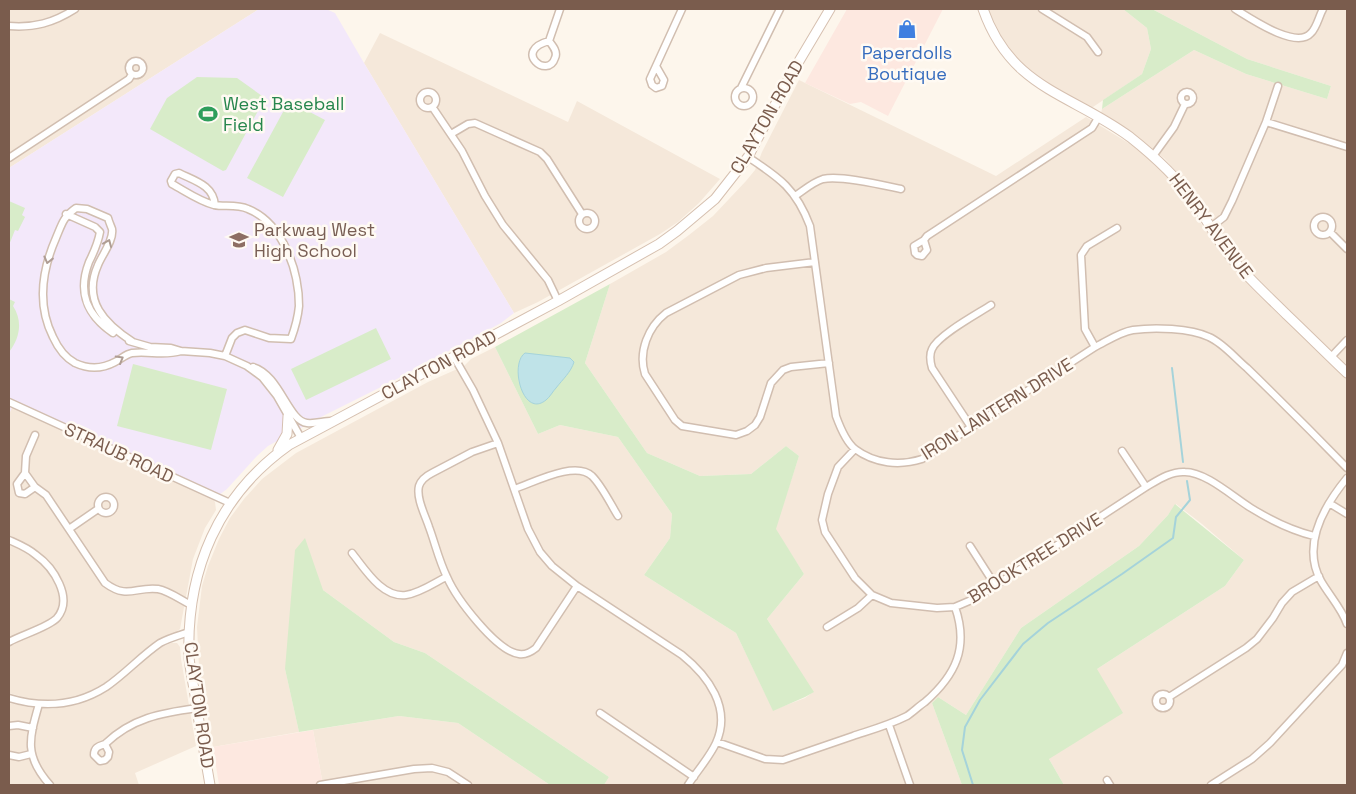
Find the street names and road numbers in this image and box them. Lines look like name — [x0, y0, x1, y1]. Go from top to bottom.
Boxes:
street label: CLAYTON ROAD — [725, 56, 808, 178]
street label: HENRY AVENUE — [1164, 169, 1258, 283]
street label: CLAYTON ROAD — [377, 324, 500, 405]
street label: IRON LANTERN DRIVE — [916, 352, 1077, 465]
street label: STRAUB ROAD — [61, 417, 178, 488]
street label: BROOKTREE DRIVE — [963, 507, 1106, 608]
street label: CLAYTON ROAD — [179, 640, 220, 770]

